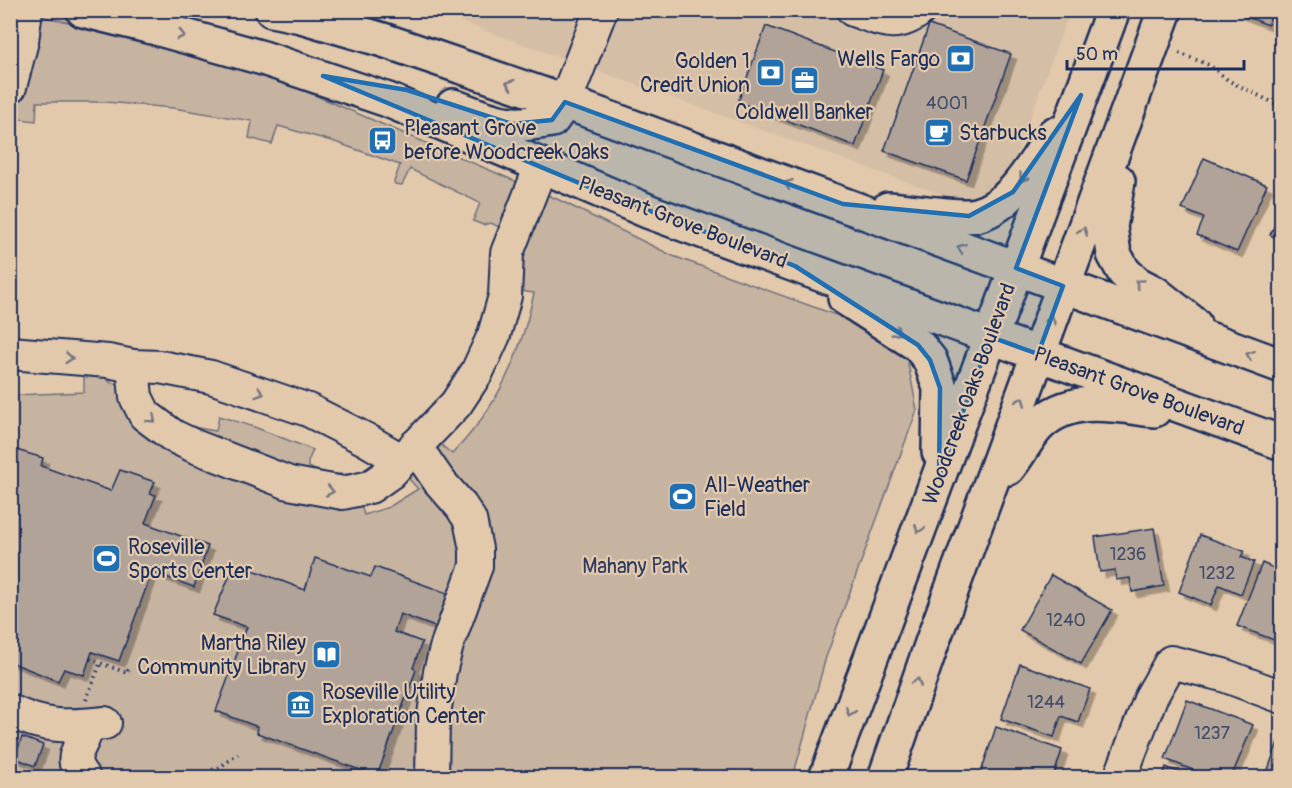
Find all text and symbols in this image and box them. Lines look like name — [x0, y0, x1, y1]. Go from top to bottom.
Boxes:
one-way arrow — [175, 27, 185, 40]
scale bar — [1067, 33, 1244, 71]
bank icon: Wells Fargo — [945, 43, 977, 75]
text: 50 m — [1076, 43, 1118, 66]
place label: Wells Fargo — [837, 46, 940, 73]
place label: Golden 1 Credit Union — [640, 48, 750, 99]
bank icon: Golden 1 Credit Union — [755, 57, 787, 89]
office icon: Coldwell Banker — [788, 65, 820, 97]
one-way arrow — [505, 78, 516, 91]
house number: 4001 — [926, 92, 968, 115]
place label: Coldwell Banker — [735, 99, 874, 126]
place label: Pleasant Grove before Woodcreek Oaks — [404, 115, 610, 166]
cafe icon: Starbucks — [922, 117, 954, 149]
place label: Starbucks — [959, 120, 1047, 147]
bus stop icon: Pleasant Grove before Woodcreek Oaks — [367, 124, 399, 156]
street label: Pleasant Grove Boulevard — [574, 170, 791, 275]
one-way arrow — [1019, 171, 1030, 182]
one-way arrow — [783, 179, 794, 192]
one-way arrow — [1076, 226, 1089, 237]
one-way arrow — [957, 243, 968, 255]
street label: Woodcreek Oaks Boulevard — [917, 280, 1022, 509]
one-way arrow — [1134, 280, 1145, 291]
one-way arrow — [1043, 315, 1056, 326]
one-way arrow — [891, 324, 901, 336]
street label: Pleasant Grove Boulevard — [1030, 341, 1248, 442]
one-way arrow — [1245, 350, 1256, 362]
one-way arrow — [64, 351, 73, 364]
one-way arrow — [254, 385, 265, 398]
one-way arrow — [1014, 396, 1026, 407]
one-way arrow — [145, 412, 155, 423]
place label: All-Weather Field — [704, 472, 811, 523]
sports icon: All-Weather Field — [667, 481, 699, 513]
one-way arrow — [325, 484, 335, 497]
one-way arrow — [913, 524, 926, 534]
place label: Roseville Sports Center — [128, 534, 253, 585]
sports icon: Roseville Sports Center — [91, 543, 123, 575]
house number: 1236 — [1109, 543, 1147, 566]
park label: Mahany Park — [582, 553, 688, 580]
house number: 1232 — [1199, 562, 1235, 585]
house number: 1240 — [1046, 609, 1086, 632]
place label: Martha Riley Community Library — [137, 630, 306, 681]
library icon: Martha Riley Community Library — [311, 639, 343, 671]
one-way arrow — [910, 677, 923, 688]
place label: Roseville Utility Exploration Center — [322, 679, 486, 730]
museum icon: Roseville Utility Exploration Center — [285, 688, 317, 720]
house number: 1244 — [1027, 691, 1066, 714]
one-way arrow — [845, 706, 858, 717]
house number: 1237 — [1194, 722, 1231, 745]

